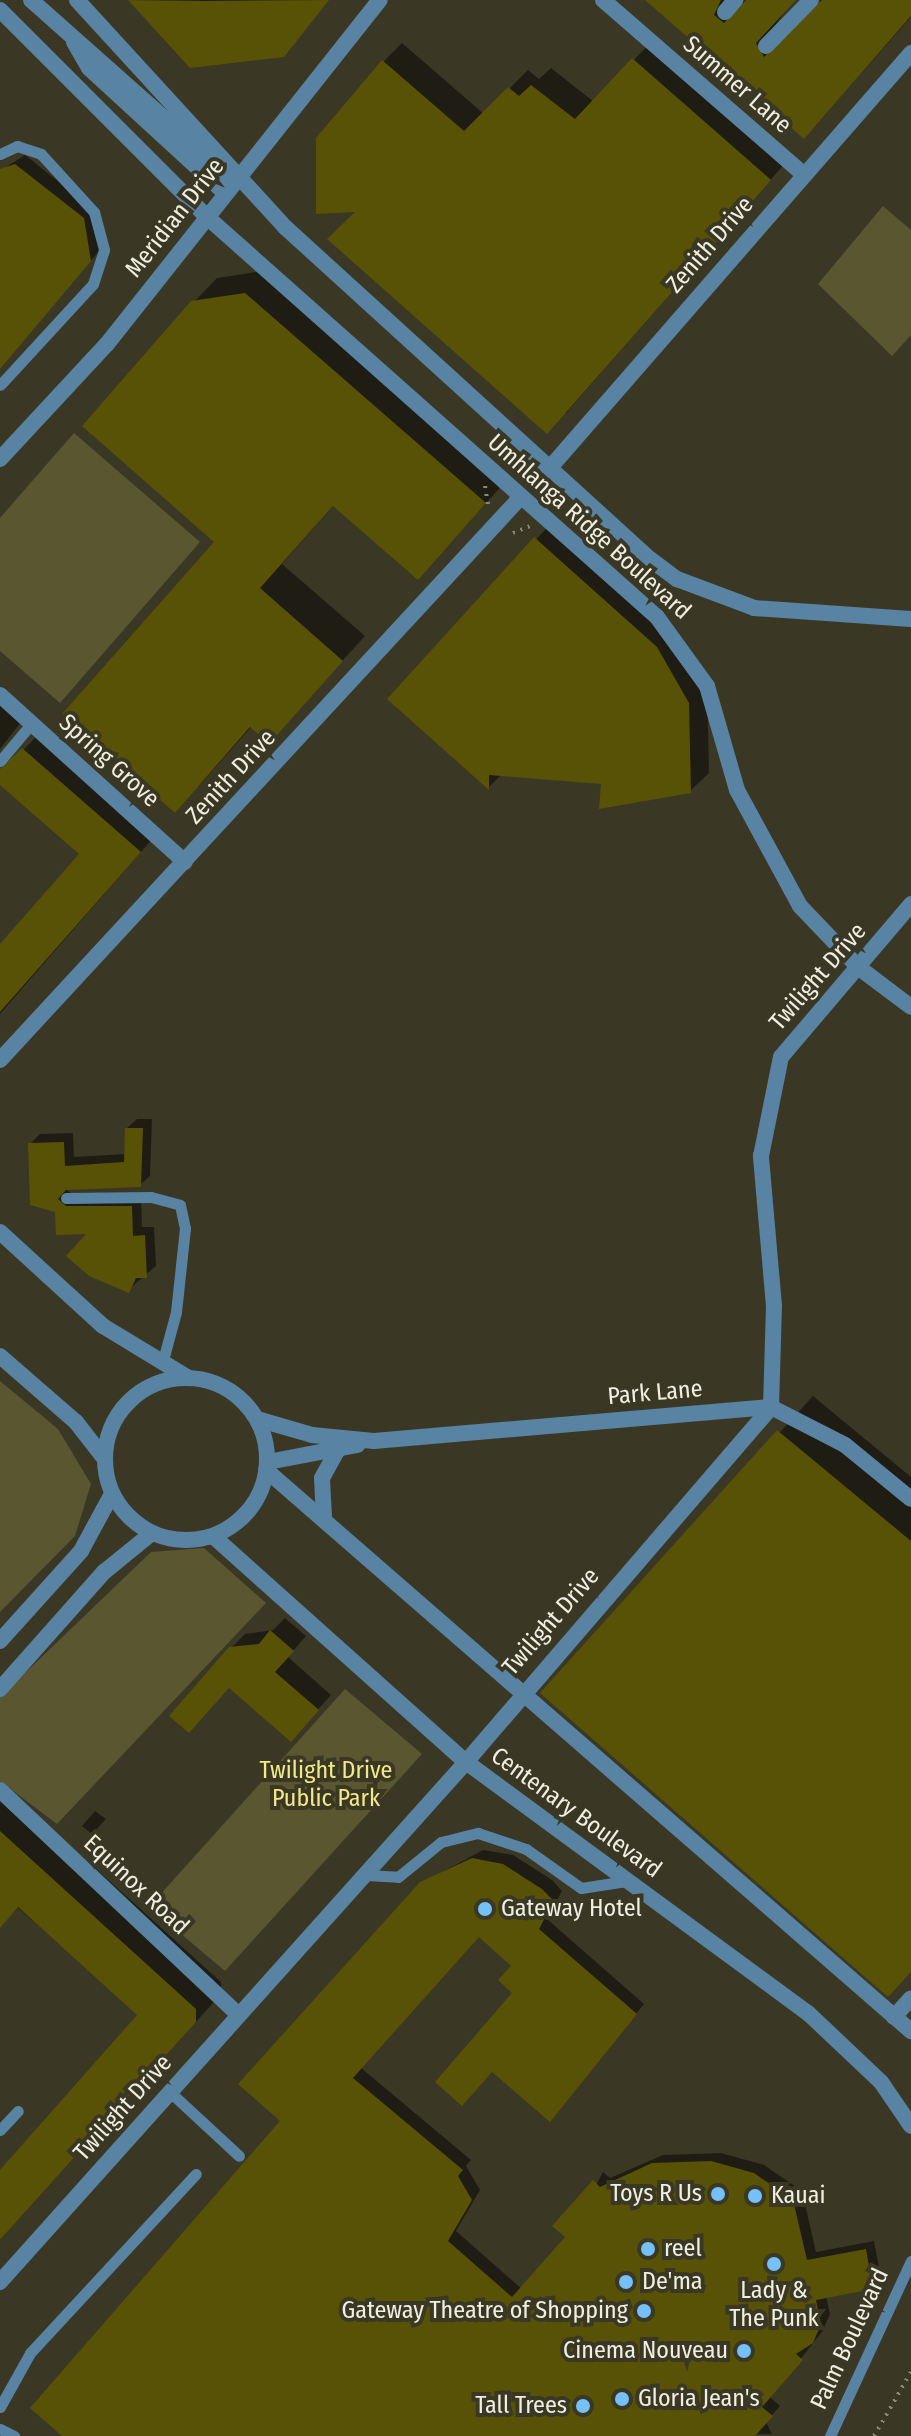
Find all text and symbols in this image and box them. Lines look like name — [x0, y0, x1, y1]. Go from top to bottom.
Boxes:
street label: Summer Lane — [677, 30, 797, 140]
street label: Meridian Drive — [120, 153, 230, 283]
street label: Zenith Drive — [660, 191, 760, 299]
street label: Umhlanga Ridge Boulevard — [481, 428, 697, 626]
street label: Spring Grove — [53, 708, 165, 814]
street label: Zenith Drive — [180, 724, 282, 830]
street label: Twilight Drive — [764, 917, 872, 1037]
street label: Park Lane — [606, 1375, 704, 1411]
street label: Twilight Drive — [497, 1562, 605, 1682]
street label: Centenary Boulevard — [485, 1742, 667, 1884]
park label: Twilight Drive Public Park — [260, 1757, 392, 1813]
street label: Equinox Road — [77, 1829, 195, 1941]
place label: Gateway Hotel — [501, 1895, 642, 1923]
marker: Gateway Hotel — [476, 1900, 494, 1918]
street label: Twilight Drive — [68, 2049, 178, 2167]
place label: Toys R Us — [610, 2180, 702, 2208]
place label: Kauai — [771, 2182, 826, 2210]
marker: Toys R Us — [709, 2185, 727, 2203]
marker: Kauai — [746, 2187, 764, 2205]
place label: reel — [664, 2235, 702, 2263]
marker: reel — [639, 2240, 657, 2258]
marker: Lady & The Punk — [765, 2255, 783, 2273]
street label: Palm Boulevard — [805, 2264, 895, 2414]
place label: De'ma — [642, 2268, 703, 2296]
marker: De'ma — [617, 2273, 635, 2291]
place label: Lady & The Punk — [729, 2277, 819, 2333]
place label: Gateway Theatre of Shopping — [341, 2297, 628, 2325]
marker: Gateway Theatre of Shopping — [635, 2302, 653, 2320]
place label: Cinema Nouveau — [563, 2337, 728, 2365]
marker: Cinema Nouveau — [735, 2342, 753, 2360]
place label: Gloria Jean's — [638, 2385, 760, 2413]
marker: Gloria Jean's — [613, 2390, 631, 2408]
place label: Tall Trees — [475, 2392, 567, 2420]
marker: Tall Trees — [574, 2397, 592, 2415]

